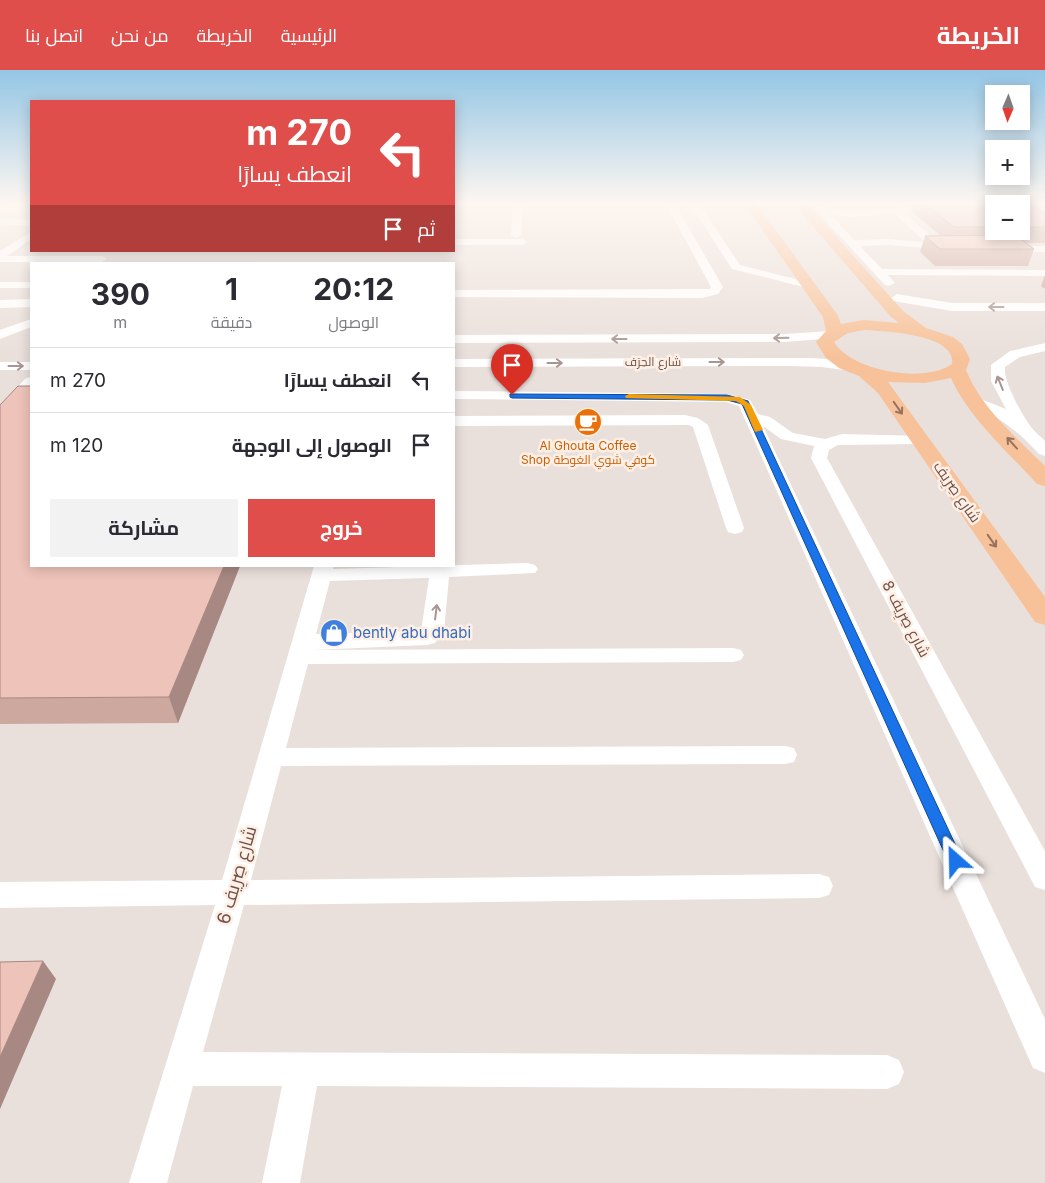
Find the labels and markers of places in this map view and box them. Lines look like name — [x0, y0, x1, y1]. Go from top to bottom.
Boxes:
pin — [491, 344, 533, 395]
cafe icon: Al Ghouta Coffee Shop كوفي شوي الغوطة — [573, 407, 603, 437]
place label: Al Ghouta Coffee Shop كوفي شوي الغوطة — [521, 438, 655, 470]
shop icon: bently abu dhabi — [319, 618, 349, 648]
place label: bently abu dhabi — [353, 623, 471, 642]

